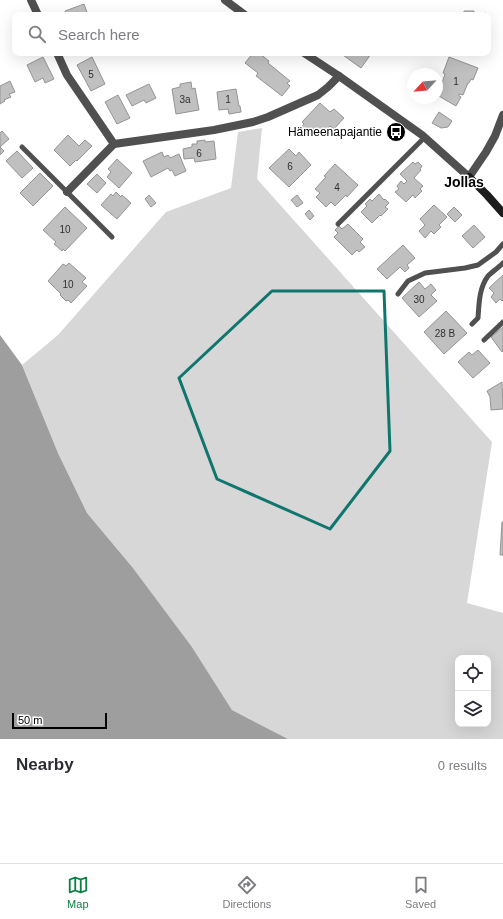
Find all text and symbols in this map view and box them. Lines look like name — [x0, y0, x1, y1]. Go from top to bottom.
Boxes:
search box — [12, 12, 491, 56]
icon: search — [26, 23, 48, 45]
text: Search here — [58, 26, 140, 43]
north arrow — [407, 68, 443, 104]
house number: 5 — [88, 69, 94, 80]
house number: 1 — [453, 76, 459, 87]
house number: 3a — [179, 94, 191, 105]
house number: 1 — [225, 94, 231, 105]
bus stop icon: Hämeenapajantie — [385, 121, 407, 143]
place label: Hämeenapajantie — [288, 125, 382, 139]
house number: 6 — [196, 148, 202, 159]
house number: 6 — [287, 161, 293, 172]
district label: Jollas — [444, 174, 484, 190]
house number: 4 — [334, 182, 340, 193]
house number: 10 — [59, 224, 71, 235]
house number: 10 — [62, 279, 74, 290]
house number: 30 — [413, 294, 425, 305]
house number: 28 B — [435, 328, 456, 339]
map controls — [455, 655, 491, 727]
button: locate — [455, 655, 491, 691]
button: layers — [455, 691, 491, 727]
scale bar — [12, 711, 107, 730]
text: 50 m — [18, 714, 42, 726]
text: Nearby — [16, 755, 74, 774]
text: 0 results — [438, 758, 487, 773]
tab: Map — [67, 874, 89, 910]
tab: Directions — [222, 874, 271, 910]
tab: Saved — [405, 874, 436, 910]

